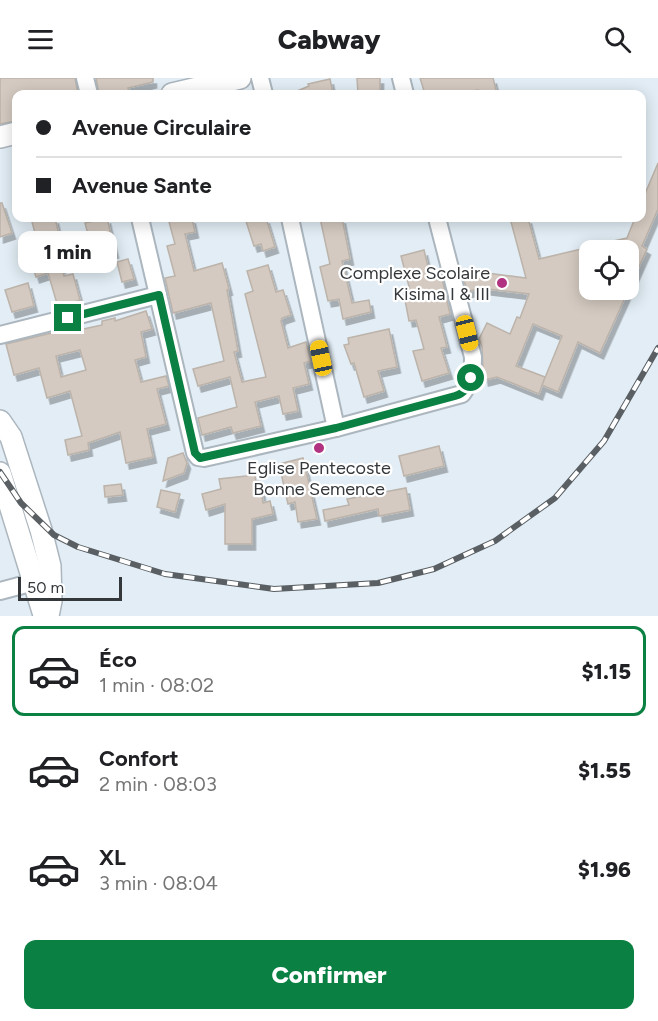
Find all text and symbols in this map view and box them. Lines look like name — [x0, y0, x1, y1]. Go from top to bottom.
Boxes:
icon: menu — [24, 23, 57, 56]
text: Cabway — [278, 23, 380, 56]
icon: search — [601, 23, 634, 56]
text: Avenue Circulaire — [72, 114, 251, 141]
text: Avenue Sante — [72, 172, 212, 199]
callout: 1 min — [19, 231, 118, 273]
text: 1 min — [44, 240, 91, 264]
map controls — [579, 240, 639, 300]
button: locate — [579, 240, 639, 300]
place label: Complexe Scolaire Kisima I & III — [340, 262, 490, 305]
marker: Complexe Scolaire Kisima I & III — [495, 276, 509, 290]
route end — [54, 304, 81, 331]
car — [454, 313, 480, 353]
car — [308, 339, 334, 377]
route start — [457, 364, 484, 391]
marker: Eglise Pentecoste Bonne Semence — [312, 441, 326, 455]
place label: Eglise Pentecoste Bonne Semence — [247, 457, 391, 500]
scale bar — [18, 574, 122, 602]
text: 50 m — [27, 578, 64, 597]
icon: car — [27, 644, 81, 698]
text: Éco — [99, 646, 137, 673]
text: $1.15 — [581, 658, 631, 685]
text: 1 min · 08:02 — [99, 673, 214, 697]
icon: car — [27, 743, 81, 797]
text: Confort — [99, 745, 179, 772]
text: $1.55 — [578, 757, 631, 784]
text: 2 min · 08:03 — [99, 772, 217, 796]
icon: car — [27, 842, 81, 896]
text: XL — [99, 844, 126, 871]
text: $1.96 — [578, 856, 631, 883]
text: 3 min · 08:04 — [99, 871, 218, 895]
button: Confirmer — [24, 940, 634, 1009]

